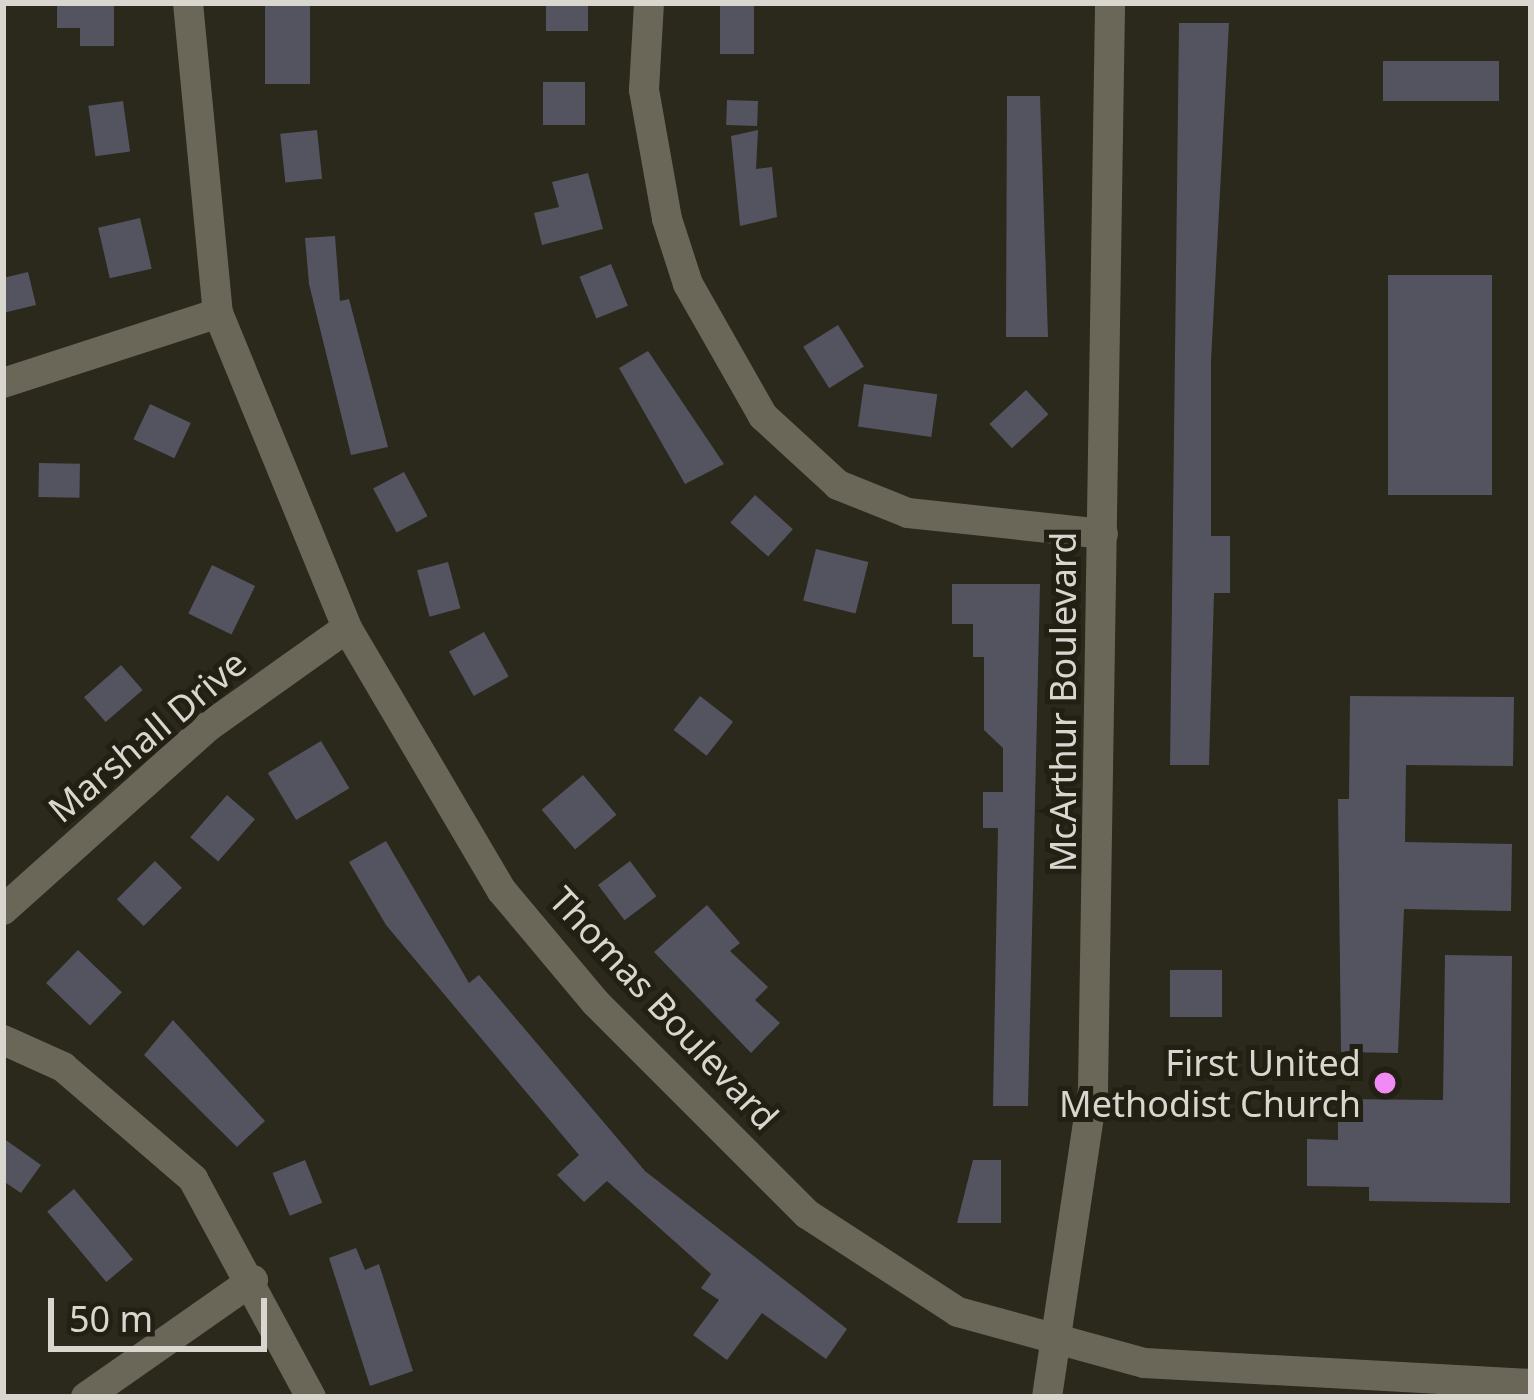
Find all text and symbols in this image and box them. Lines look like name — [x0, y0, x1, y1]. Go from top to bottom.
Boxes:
street label: McArthur Boulevard — [1041, 532, 1085, 872]
street label: Marshall Drive — [40, 641, 254, 831]
street label: Thomas Boulevard — [541, 878, 787, 1138]
place label: First United Methodist Church — [1059, 1040, 1361, 1125]
marker: First United Methodist Church — [1372, 1070, 1398, 1096]
scale bar — [54, 1274, 273, 1348]
text: 50 m — [69, 1294, 153, 1343]

